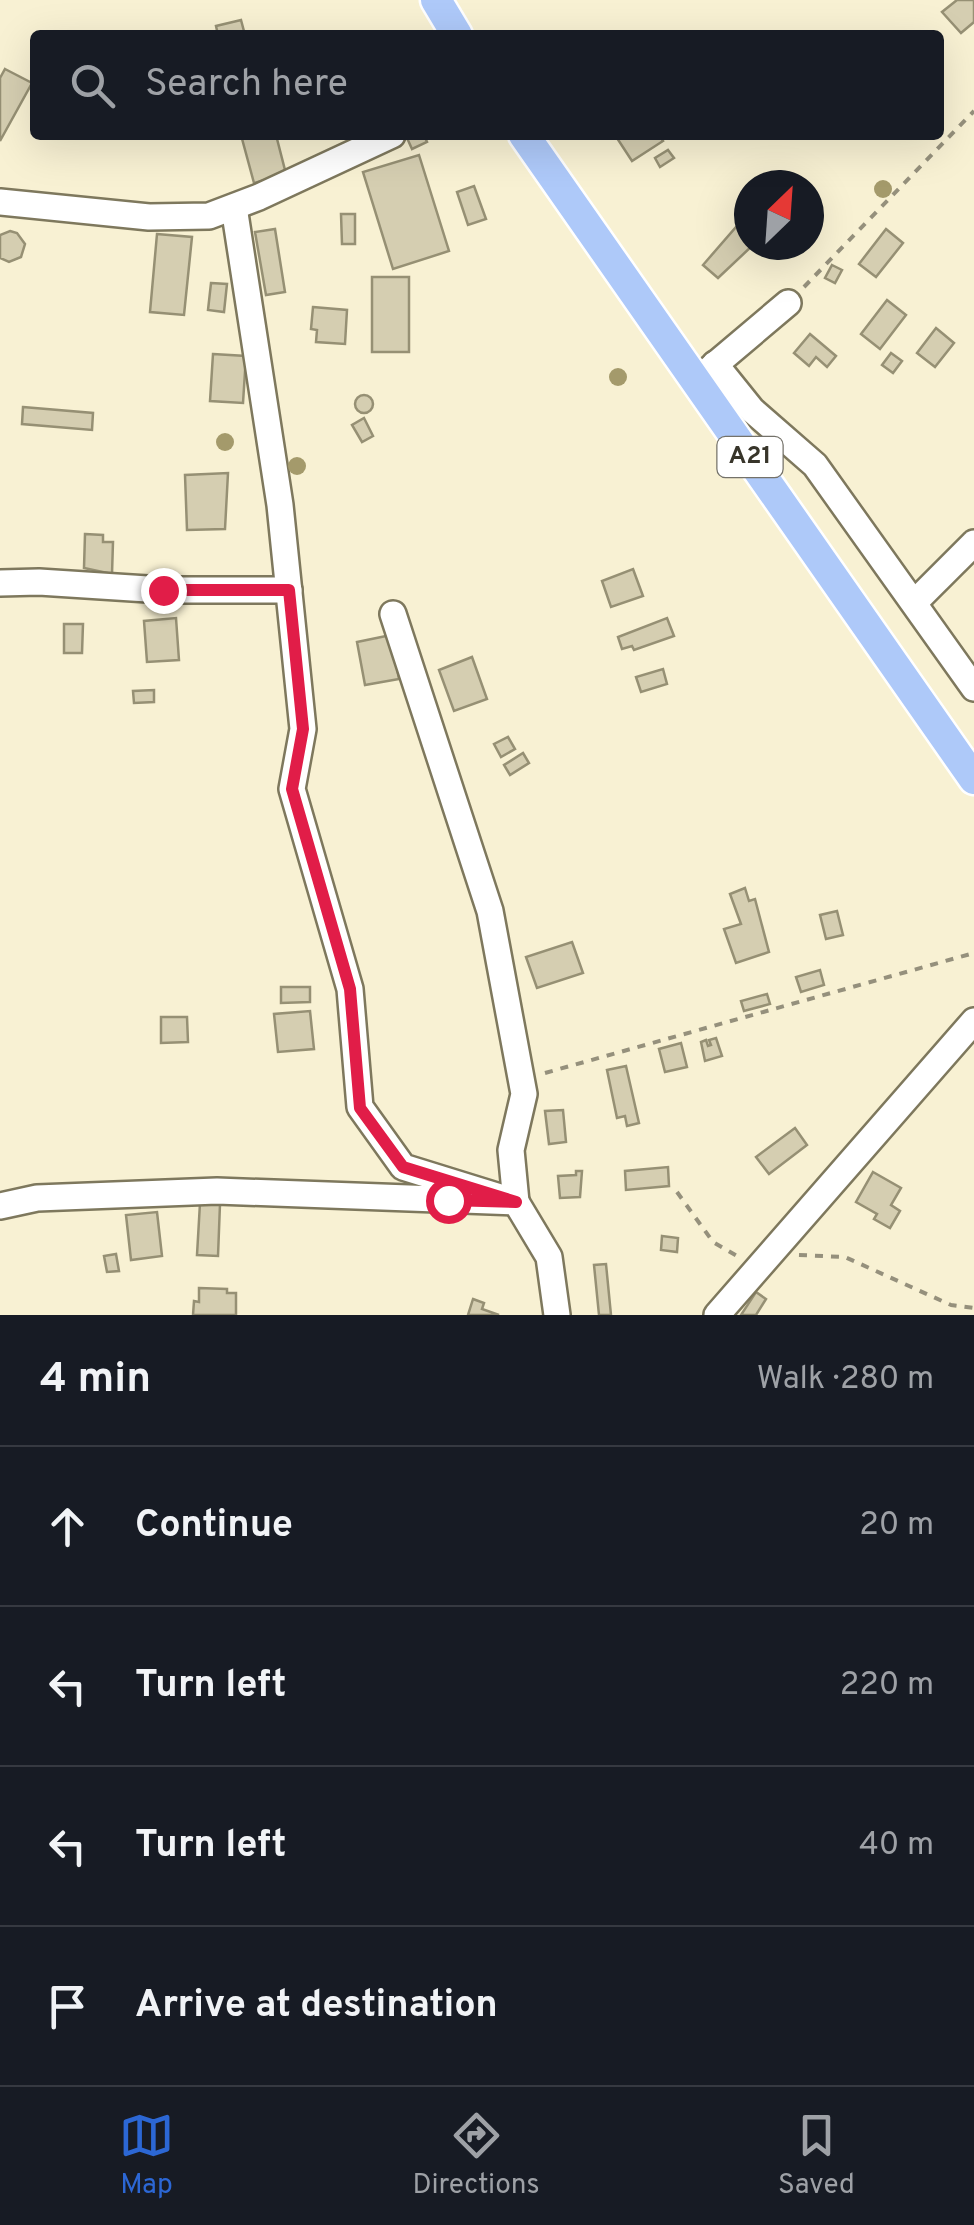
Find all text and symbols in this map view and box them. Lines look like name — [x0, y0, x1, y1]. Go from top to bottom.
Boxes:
search box — [30, 30, 944, 140]
icon: search — [65, 58, 120, 113]
text: Search here — [145, 61, 348, 110]
north arrow — [734, 170, 824, 260]
road number: A21 — [718, 437, 782, 477]
route end — [141, 568, 187, 614]
route start — [426, 1178, 472, 1224]
text: 4 min — [40, 1354, 151, 1407]
text: Walk · 280 m — [757, 1360, 934, 1400]
icon: ahead — [40, 1499, 95, 1554]
text: Continue — [135, 1502, 293, 1551]
text: 20 m — [859, 1506, 934, 1546]
icon: left — [40, 1659, 95, 1714]
text: Turn left — [135, 1662, 287, 1711]
text: 220 m — [840, 1666, 934, 1706]
icon: left — [40, 1819, 95, 1874]
text: Turn left — [135, 1822, 287, 1871]
text: 40 m — [859, 1826, 934, 1866]
icon: arrive — [40, 1979, 95, 2034]
text: Arrive at destination — [135, 1982, 498, 2031]
tab: Map — [119, 2108, 174, 2204]
tab: Directions — [412, 2108, 540, 2204]
tab: Saved — [778, 2108, 855, 2204]

